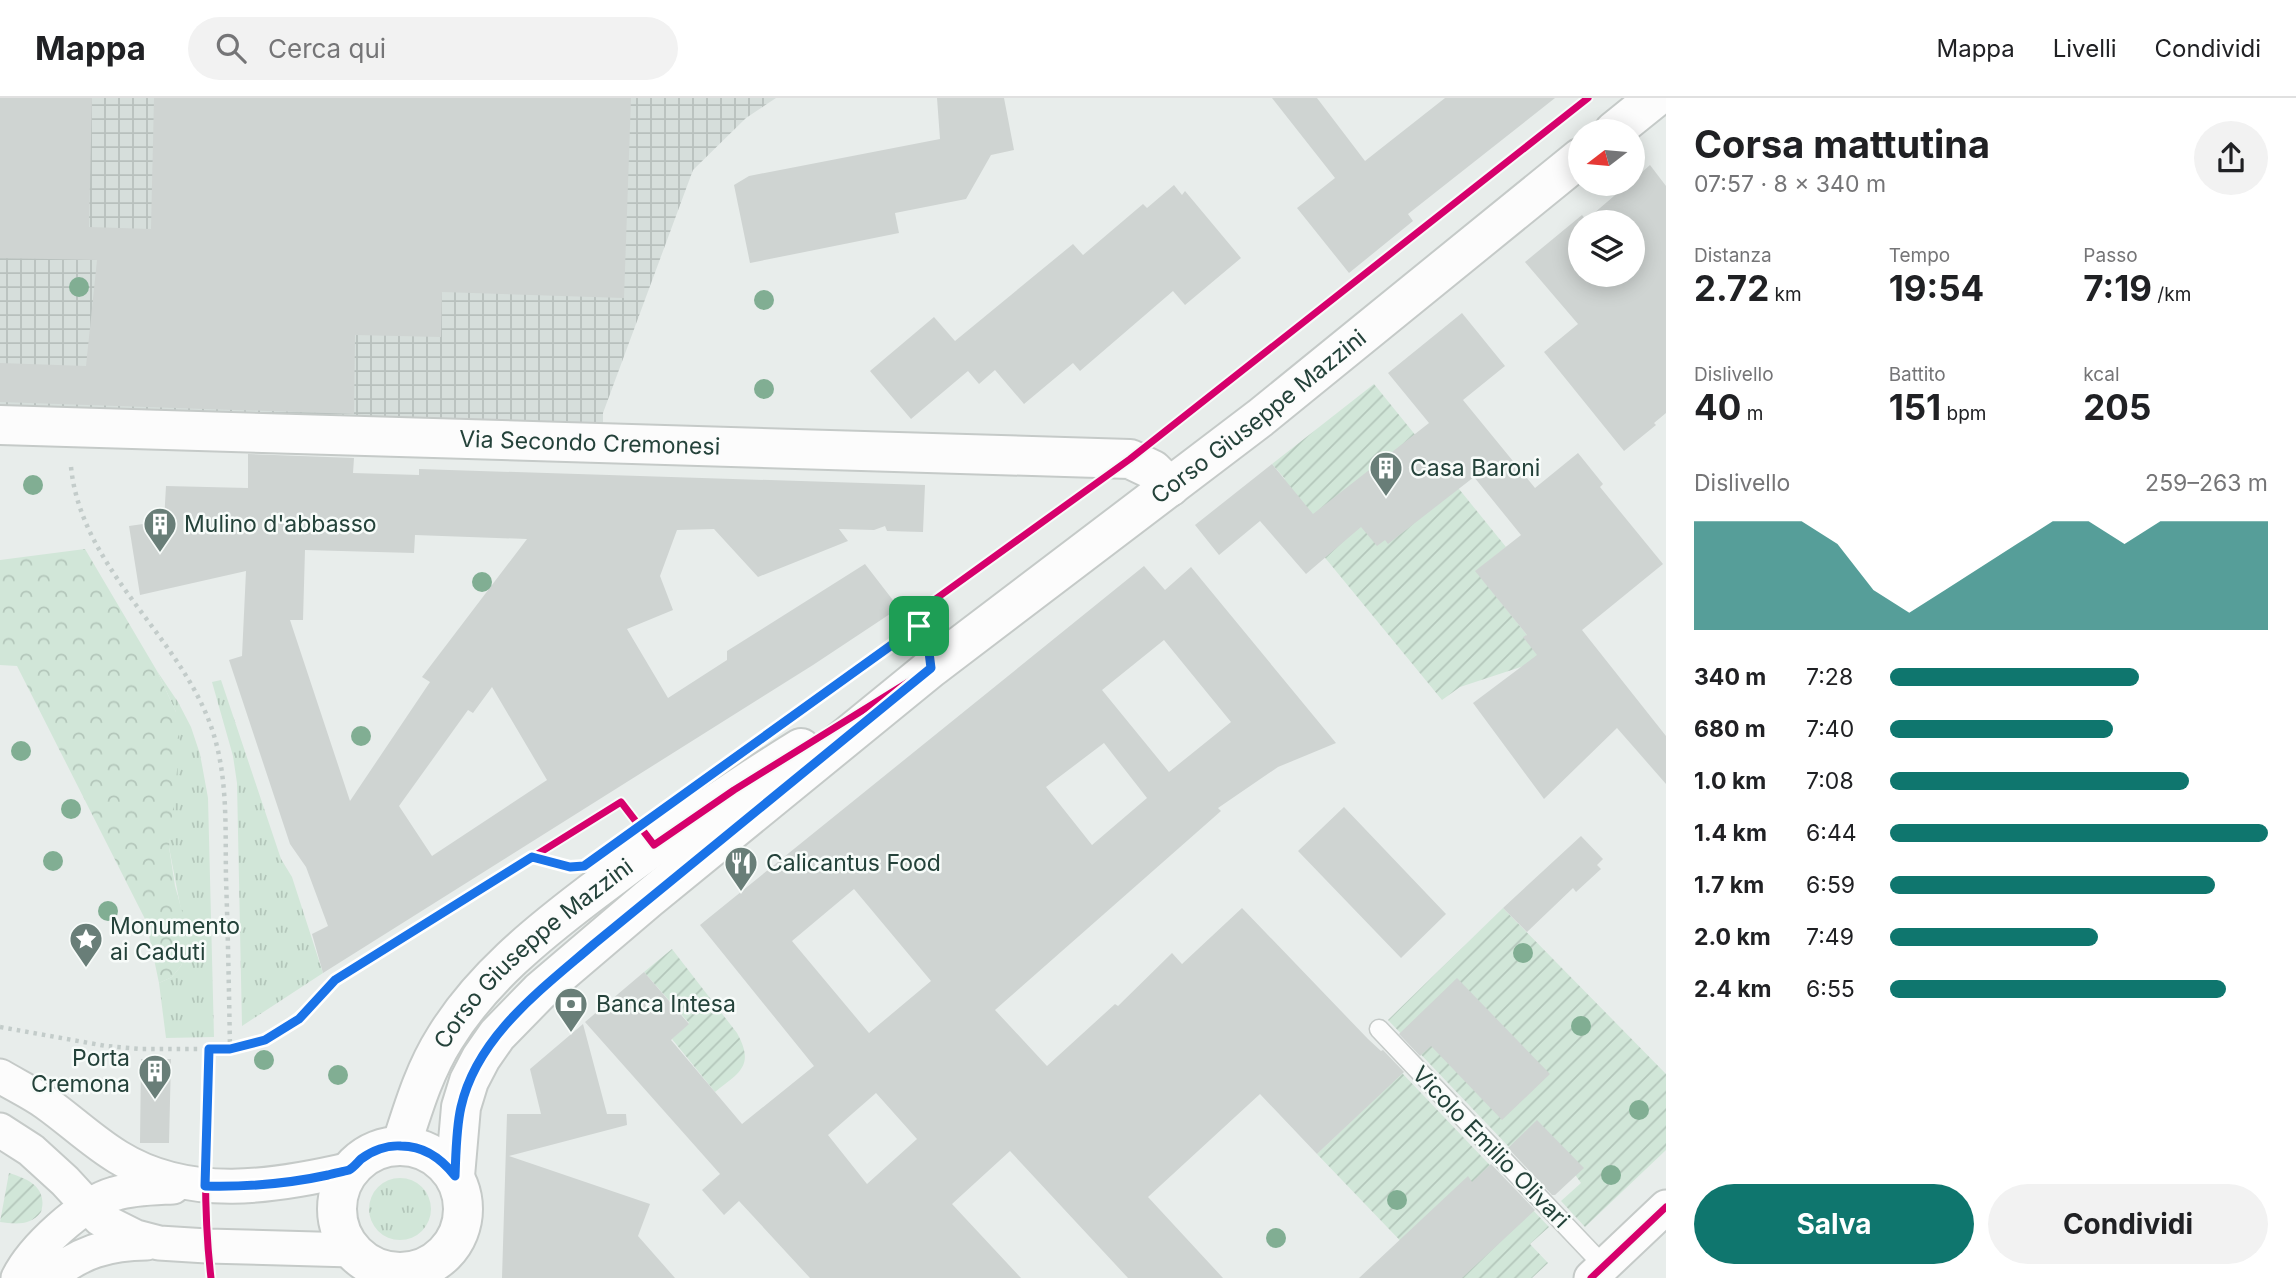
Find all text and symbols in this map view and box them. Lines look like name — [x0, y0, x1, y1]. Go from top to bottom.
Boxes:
search box — [188, 17, 678, 80]
text: Mappa — [35, 28, 146, 68]
icon: search — [212, 29, 250, 67]
text: Cerca qui — [268, 33, 386, 64]
text: Mappa — [1936, 34, 2015, 63]
text: Livelli — [2053, 34, 2117, 63]
text: Condividi — [2155, 34, 2261, 63]
north arrow — [1568, 119, 1645, 196]
map controls — [1568, 119, 1645, 287]
text: Corsa mattutina — [1694, 121, 1990, 167]
button: share — [2194, 121, 2268, 195]
text: 07:57 · 8 × 340 m — [1694, 170, 1886, 198]
button: layers — [1568, 210, 1645, 287]
text: Distanza — [1694, 244, 1772, 267]
text: Tempo — [1889, 244, 1950, 267]
text: Passo — [2083, 244, 2138, 267]
text: 2.72 — [1694, 267, 1769, 309]
text: 19:54 — [1889, 267, 1984, 309]
text: 7:19 — [2083, 267, 2152, 309]
text: km — [1769, 283, 1802, 306]
text: /km — [2152, 283, 2191, 306]
street label: Corso Giuseppe Mazzini — [1146, 324, 1372, 510]
text: Dislivello — [1694, 363, 1774, 386]
text: Battito — [1889, 363, 1946, 386]
text: kcal — [2083, 363, 2120, 386]
text: 40 — [1694, 386, 1741, 428]
text: 151 — [1889, 386, 1941, 428]
text: 205 — [2083, 386, 2151, 428]
text: m — [1741, 402, 1763, 425]
text: bpm — [1941, 402, 1986, 425]
street label: Via Secondo Cremonesi — [459, 425, 721, 461]
building icon: Casa Baroni — [1367, 449, 1405, 498]
place label: Casa Baroni — [1410, 454, 1540, 482]
text: Dislivello — [1694, 469, 1790, 497]
text: 259–263 m — [2145, 469, 2268, 497]
building icon: Mulino d'abbasso — [141, 505, 179, 554]
place label: Mulino d'abbasso — [184, 510, 377, 538]
pin — [889, 596, 949, 656]
icon: arrive — [900, 607, 938, 645]
text: 340 m — [1694, 663, 1766, 691]
text: 7:28 — [1806, 663, 1853, 691]
text: 680 m — [1694, 715, 1766, 743]
text: 7:40 — [1806, 715, 1854, 743]
text: 1.0 km — [1694, 767, 1766, 795]
text: 7:08 — [1806, 767, 1854, 795]
text: 1.4 km — [1694, 819, 1767, 847]
text: 6:44 — [1806, 819, 1857, 847]
restaurant icon: Calicantus Food — [722, 844, 760, 893]
place label: Calicantus Food — [766, 849, 941, 877]
street label: Corso Giuseppe Mazzini — [428, 852, 638, 1054]
text: 1.7 km — [1694, 871, 1764, 899]
text: 6:59 — [1806, 871, 1855, 899]
place label: Monumento ai Caduti — [110, 912, 240, 966]
place icon: Monumento ai Caduti — [67, 920, 105, 969]
text: 2.0 km — [1694, 923, 1771, 951]
text: 7:49 — [1806, 923, 1854, 951]
text: 2.4 km — [1694, 975, 1772, 1003]
text: 6:55 — [1806, 975, 1855, 1003]
bank icon: Banca Intesa — [552, 985, 590, 1034]
place label: Banca Intesa — [596, 990, 736, 1018]
place label: Porta Cremona — [31, 1044, 130, 1098]
building icon: Porta Cremona — [136, 1052, 174, 1101]
street label: Vicolo Emilio Olivari — [1407, 1060, 1575, 1234]
button: Salva — [1694, 1184, 1974, 1264]
button: Condividi — [1988, 1184, 2268, 1264]

